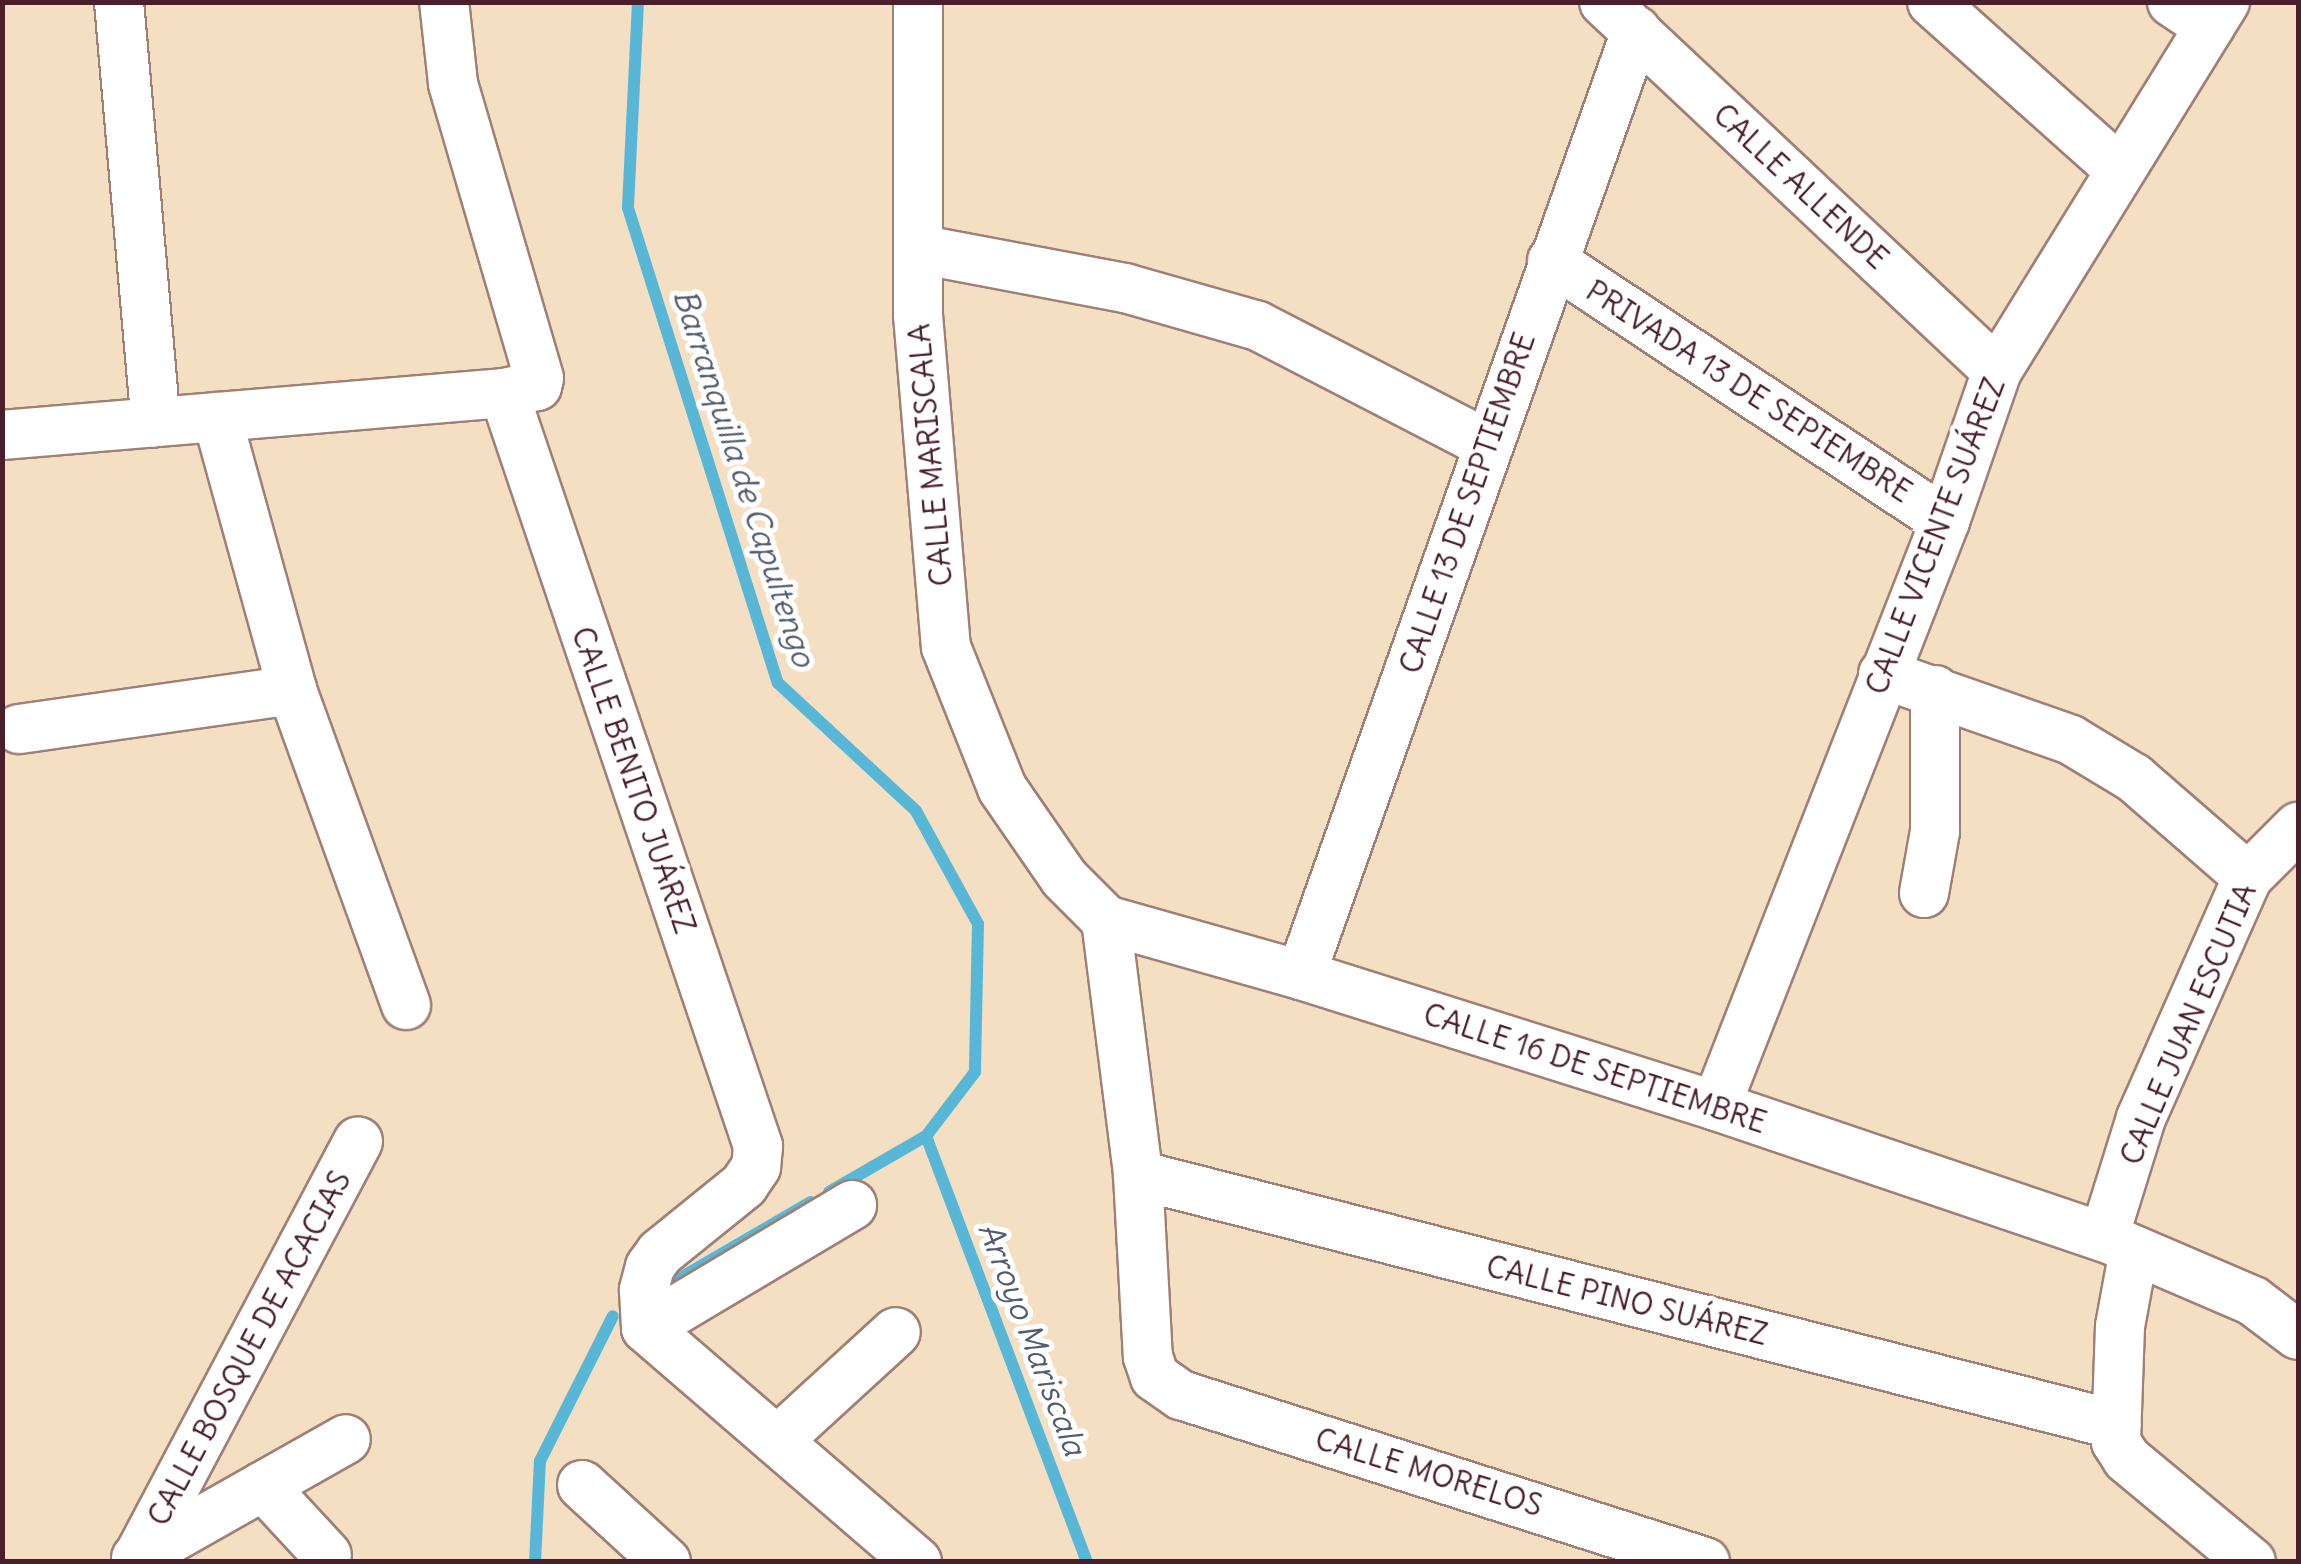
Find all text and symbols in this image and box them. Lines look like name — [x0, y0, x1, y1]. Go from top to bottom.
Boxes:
street label: CALLE ALLENDE — [1706, 96, 1896, 276]
street label: PRIVADA 13 DE SEPIEMBRE — [1580, 272, 1918, 510]
water label: Barranquilla de Capultengo — [665, 285, 823, 671]
street label: CALLE MARISCALA — [901, 322, 959, 588]
street label: CALLE 13 DE SEPTIEMBRE — [1392, 328, 1542, 678]
street label: CALLE VICENTE SUÁREZ — [1858, 373, 2012, 699]
street label: CALLE BENITO JUÁREZ — [565, 622, 703, 938]
street label: CALLE JUAN ESCUTIA — [2112, 878, 2264, 1170]
street label: CALLE 16 DE SEPTIEMBRE — [1419, 996, 1771, 1140]
street label: CALLE BOSQUE DE ACACIAS — [140, 1164, 358, 1532]
water label: Arroyo Mariscala — [970, 1217, 1094, 1461]
street label: CALLE PINO SUÁREZ — [1483, 1248, 1771, 1352]
street label: CALLE MORELOS — [1311, 1420, 1547, 1524]

